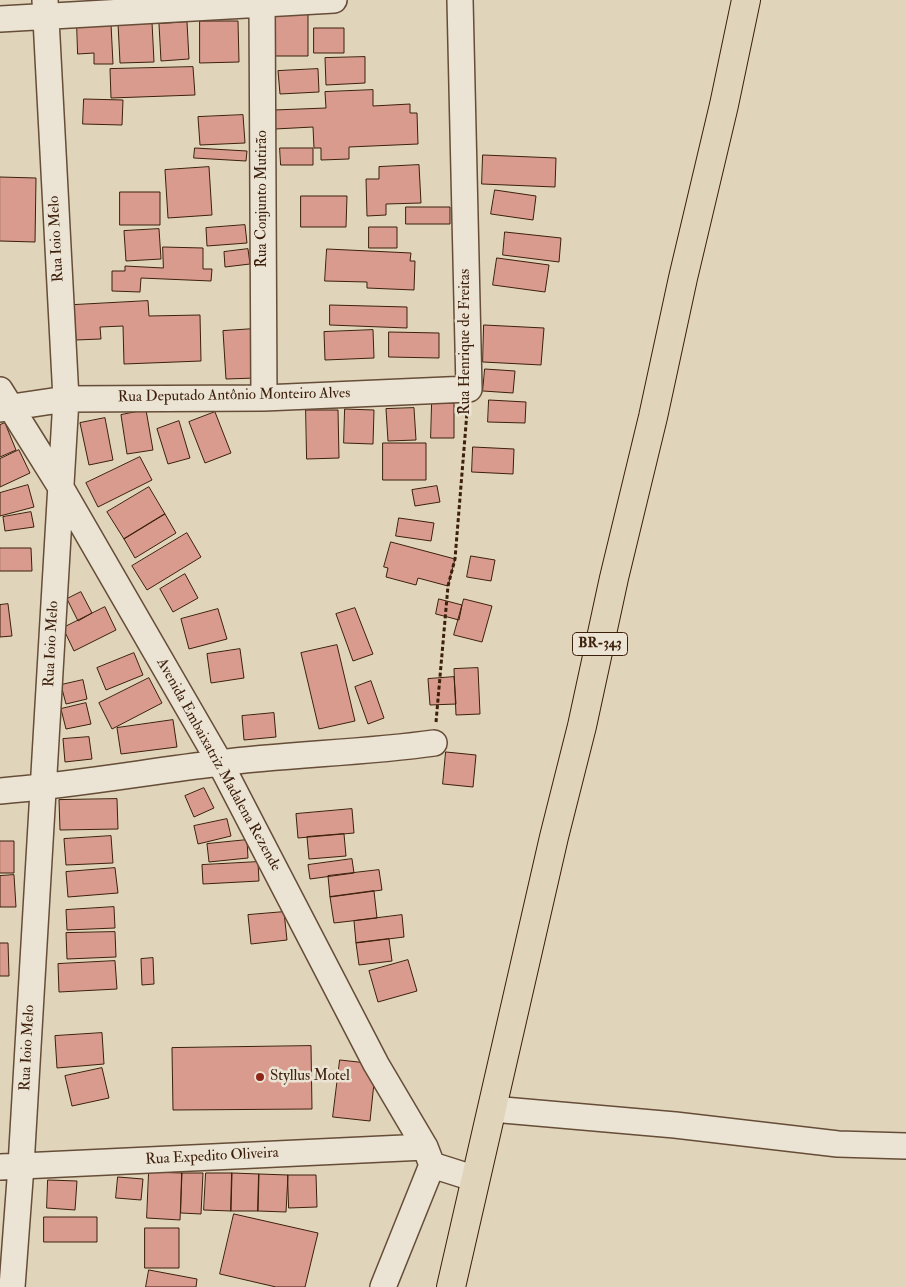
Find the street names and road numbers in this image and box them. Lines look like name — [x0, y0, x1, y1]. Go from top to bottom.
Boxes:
street label: Rua Conjunto Mutirão — [254, 130, 272, 268]
street label: Rua Ioio Melo — [46, 195, 68, 283]
street label: Rua Henrique de Freitas — [457, 269, 475, 415]
street label: Rua Deputado Antônio Monteiro Alves — [118, 385, 350, 407]
street label: Rua Ioio Melo — [41, 600, 63, 688]
road number: BR-343 — [572, 633, 628, 656]
street label: Avenida Embaixatriz Madalena Rezende — [152, 655, 284, 875]
street label: Rua Ioio Melo — [17, 1004, 39, 1092]
street label: Rua Expedito Oliveira — [145, 1145, 279, 1169]

